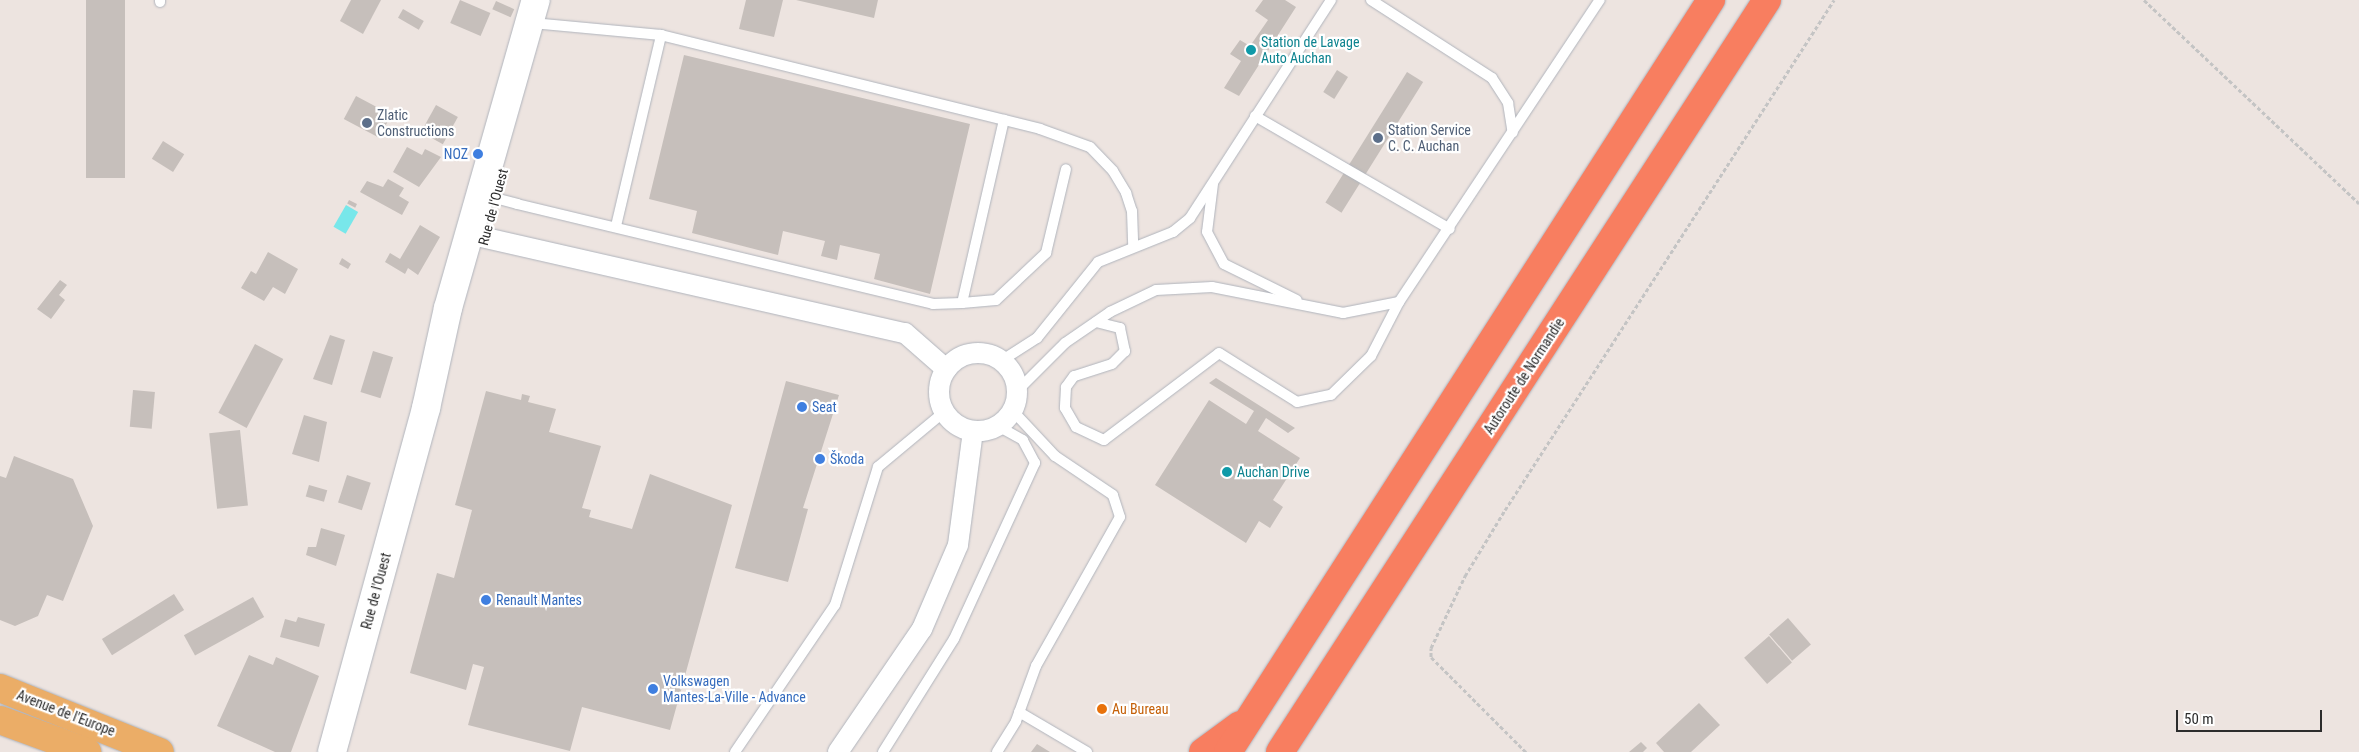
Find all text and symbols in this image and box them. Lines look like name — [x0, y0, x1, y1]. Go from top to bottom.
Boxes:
place label: Station de Lavage Auto Auchan — [1261, 34, 1360, 66]
marker: Station de Lavage Auto Auchan — [1245, 44, 1257, 56]
place label: Zlatic Constructions — [377, 107, 454, 140]
marker: Zlatic Constructions — [361, 117, 373, 129]
place label: Station Service C. C. Auchan — [1388, 122, 1471, 154]
marker: Station Service C. C. Auchan — [1372, 132, 1384, 144]
place label: NOZ — [444, 146, 468, 162]
marker: NOZ — [472, 148, 484, 160]
street label: Rue de l'Ouest — [475, 167, 511, 247]
street label: Autoroute de Normandie — [1480, 315, 1568, 437]
place label: Seat — [812, 399, 837, 415]
marker: Seat — [796, 401, 808, 413]
place label: Škoda — [830, 451, 864, 467]
marker: Škoda — [814, 453, 826, 465]
place label: Auchan Drive — [1237, 464, 1310, 480]
marker: Auchan Drive — [1221, 466, 1233, 478]
street label: Rue de l'Ouest — [358, 551, 394, 631]
place label: Renault Mantes — [496, 592, 582, 608]
marker: Renault Mantes — [480, 594, 492, 606]
place label: Volkswagen Mantes-La-Ville - Advance — [663, 673, 806, 706]
marker: Volkswagen Mantes-La-Ville - Advance — [647, 683, 659, 695]
street label: Avenue de l'Europe — [14, 686, 118, 740]
scale bar — [2179, 700, 2325, 732]
place label: Au Bureau — [1112, 701, 1169, 717]
marker: Au Bureau — [1096, 703, 1108, 715]
text: 50 m — [2184, 710, 2214, 728]

